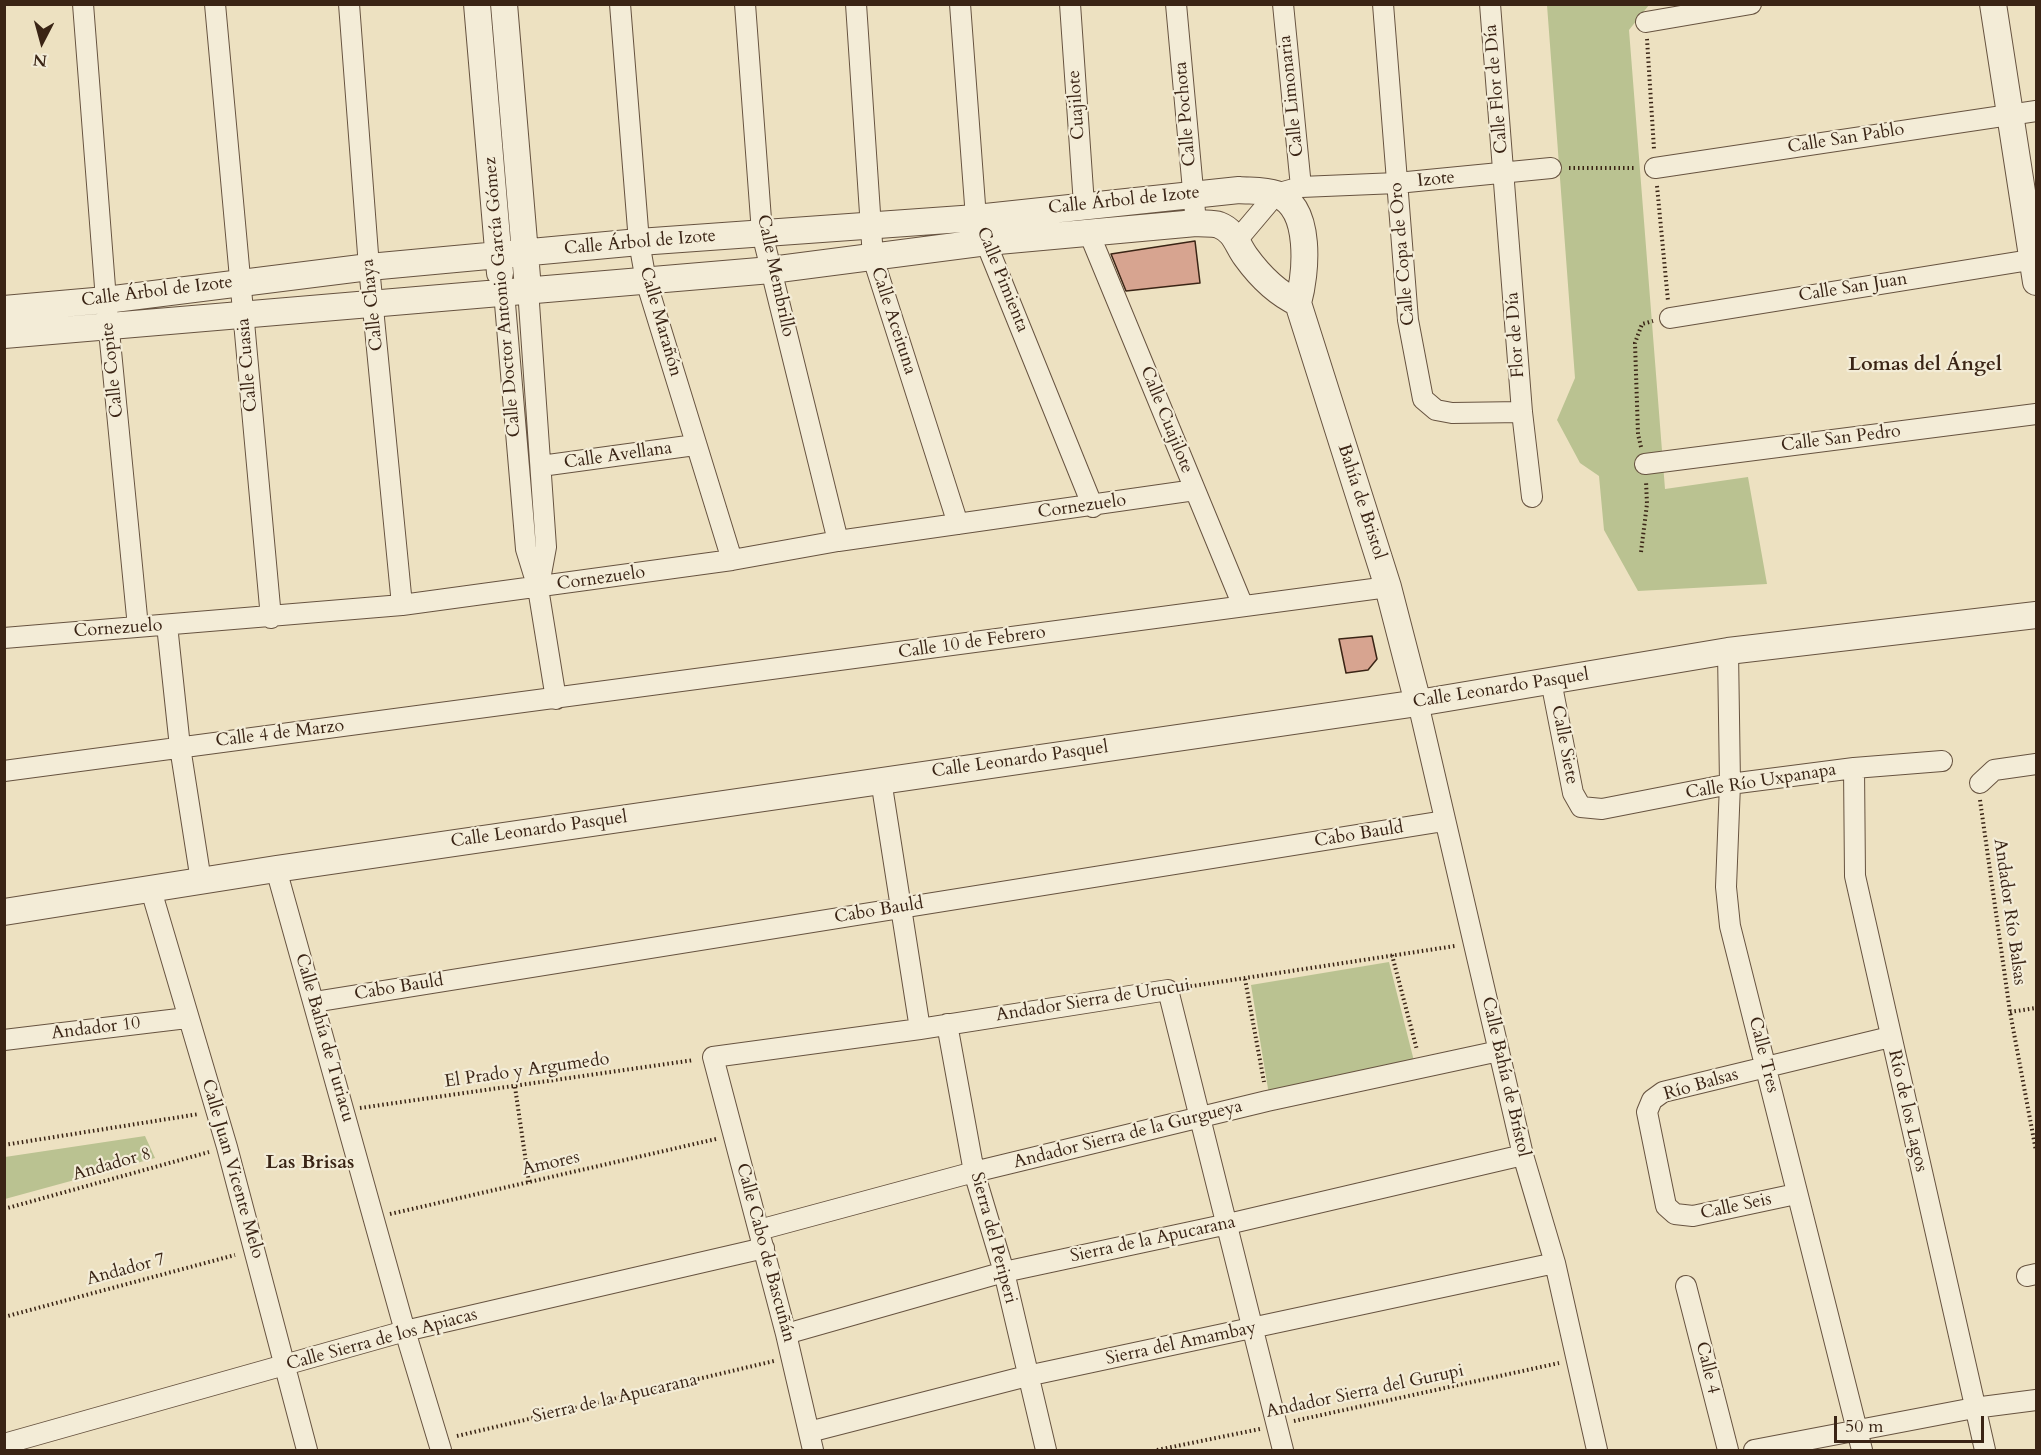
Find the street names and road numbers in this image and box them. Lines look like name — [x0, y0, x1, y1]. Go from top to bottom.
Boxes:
street label: Calle Flor de Día — [1481, 23, 1513, 155]
street label: Calle Limonaria — [1275, 34, 1309, 158]
street label: Calle Pochota — [1171, 61, 1201, 167]
street label: Cuajilote — [1064, 69, 1090, 141]
street label: Calle San Pablo — [1786, 119, 1906, 159]
street label: Calle Doctor Antonio García Gómez — [480, 156, 526, 438]
street label: Izote — [1416, 167, 1456, 193]
street label: Calle Copa de Oro — [1386, 181, 1420, 327]
street label: Calle Árbol de Izote — [1047, 182, 1201, 220]
street label: Calle Membrillo — [752, 213, 798, 339]
street label: Calle Pimienta — [971, 224, 1033, 336]
street label: Calle Árbol de Izote — [563, 226, 717, 260]
street label: Calle Chaya — [357, 258, 389, 352]
street label: Calle Marañón — [634, 265, 686, 379]
street label: Calle Aceituna — [865, 265, 921, 377]
street label: Calle San Juan — [1797, 269, 1909, 307]
street label: Calle Árbol de Izote — [80, 272, 234, 312]
street label: Flor de Día — [1502, 291, 1530, 379]
street label: Calle Cuasia — [233, 317, 263, 413]
street label: Calle Copite — [97, 321, 129, 419]
street label: Calle Cuajilote — [1135, 363, 1197, 477]
street label: Calle San Pedro — [1780, 421, 1902, 457]
street label: Calle Avellana — [563, 438, 673, 474]
street label: Bahía de Bristol — [1332, 442, 1390, 562]
street label: Cornezuelo — [1036, 490, 1128, 524]
street label: Cornezuelo — [555, 562, 647, 596]
street label: Cornezuelo — [73, 615, 163, 643]
street label: Calle 10 de Febrero — [897, 622, 1047, 664]
street label: Calle Leonardo Pasquel — [1411, 664, 1591, 714]
street label: Calle Siete — [1546, 704, 1582, 786]
street label: Calle 4 de Marzo — [214, 715, 346, 753]
street label: Calle Leonardo Pasquel — [930, 737, 1110, 783]
street label: Calle Río Uxpanapa — [1684, 759, 1838, 805]
street label: Calle Leonardo Pasquel — [449, 807, 629, 853]
street label: Cabo Bauld — [1313, 817, 1405, 853]
street label: Andador Río Balsas — [1988, 837, 2030, 987]
street label: Cabo Bauld — [833, 893, 925, 929]
street label: Calle Bahía de Turiacu — [290, 951, 358, 1125]
street label: Cabo Bauld — [353, 970, 445, 1006]
street label: Andador Sierra de Urucui — [995, 975, 1191, 1027]
street label: Calle Bahía de Brístol — [1476, 995, 1534, 1159]
street label: Andador 10 — [50, 1013, 142, 1045]
street label: Calle Tres — [1743, 1015, 1783, 1095]
street label: Río de los Lagos — [1882, 1048, 1932, 1174]
street label: El Prado y Argumedo — [443, 1049, 611, 1093]
street label: Río Balsas — [1661, 1064, 1741, 1106]
street label: Calle Juan Vicente Melo — [196, 1077, 268, 1261]
street label: Andador Sierra de la Gurgueya — [1011, 1096, 1245, 1174]
street label: Andador 8 — [70, 1144, 154, 1186]
street label: Amores — [520, 1147, 582, 1181]
street label: Calle Cabo de Bascuñán — [731, 1161, 799, 1345]
street label: Sierra del Periperi — [965, 1170, 1021, 1306]
street label: Calle Seis — [1699, 1189, 1773, 1225]
street label: Sierra de la Apucarana — [1068, 1212, 1238, 1268]
street label: Andador 7 — [84, 1249, 168, 1291]
street label: Calle Sierra de los Apiacas — [284, 1304, 480, 1376]
street label: Sierra del Amambay — [1104, 1318, 1258, 1370]
street label: Calle 4 — [1690, 1340, 1724, 1396]
street label: Andador Sierra del Gurupi — [1264, 1360, 1466, 1424]
street label: Sierra de la Apucarana — [531, 1370, 699, 1428]

